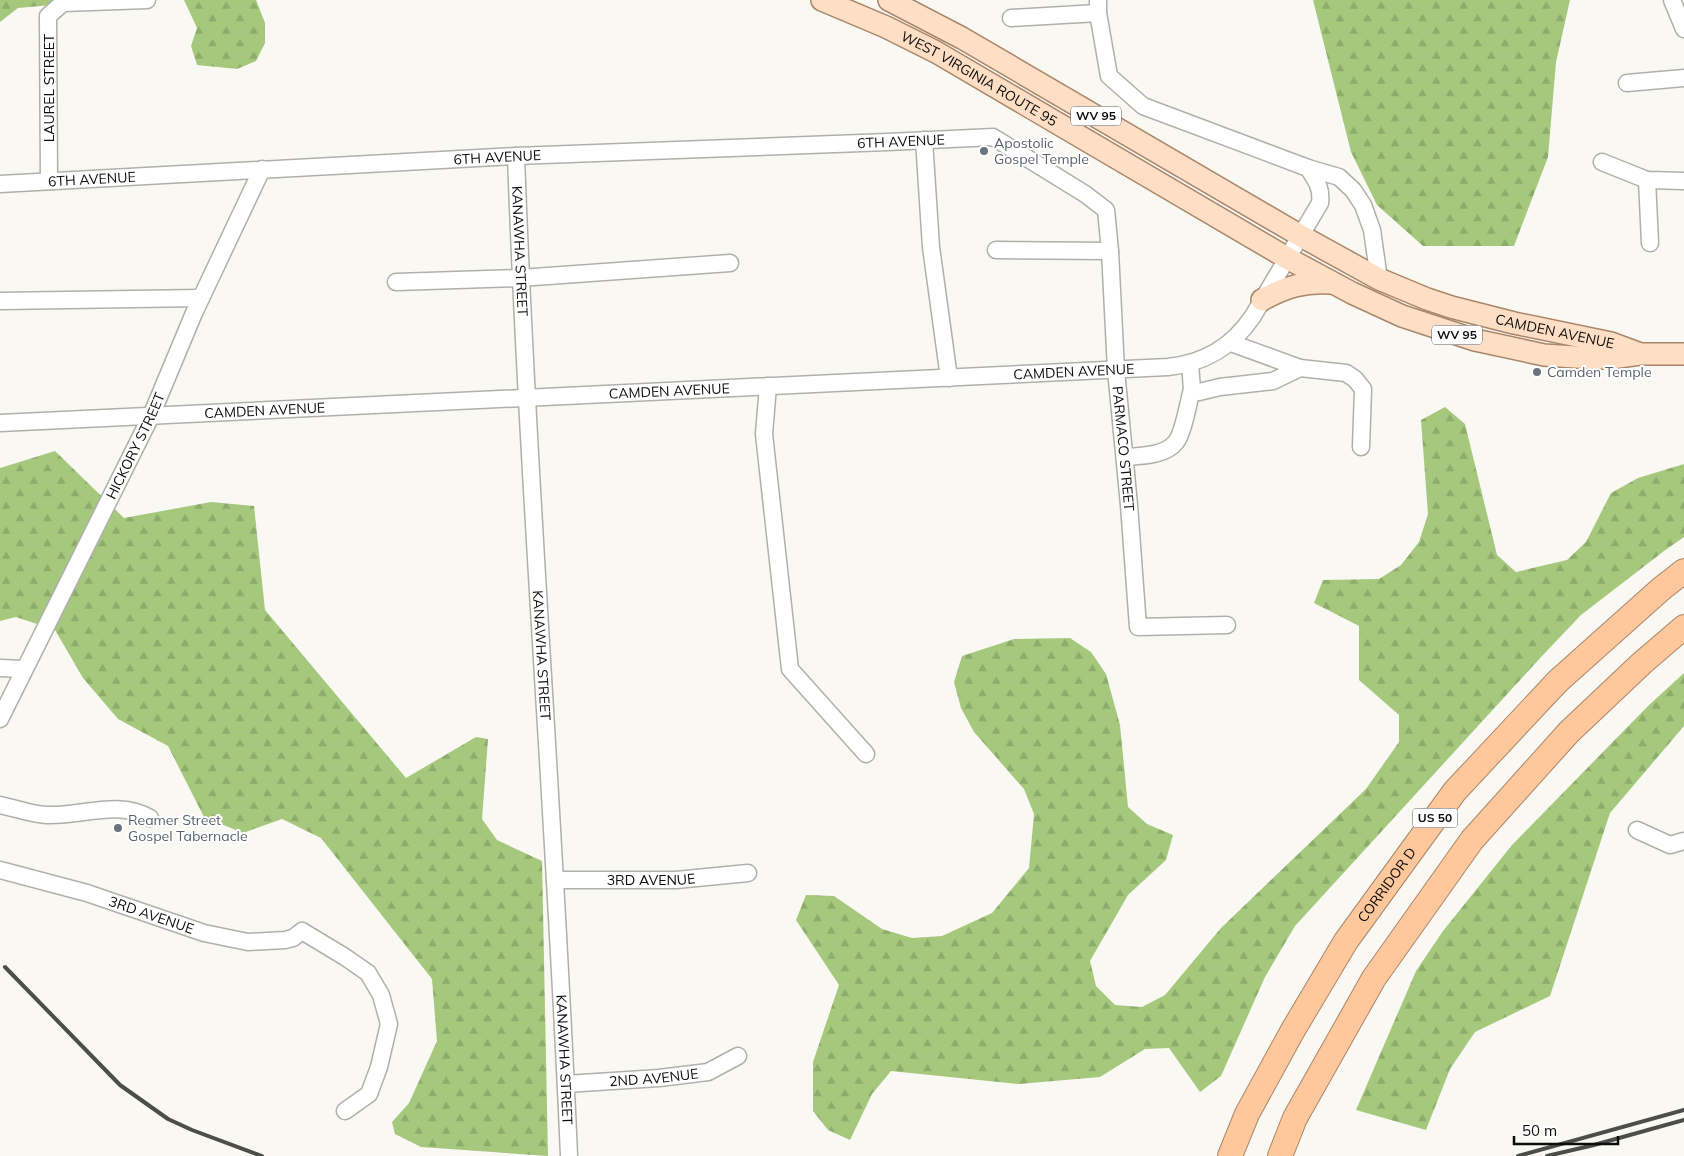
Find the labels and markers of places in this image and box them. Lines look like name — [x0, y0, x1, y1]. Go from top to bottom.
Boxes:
place label: Apostolic Gospel Temple — [994, 134, 1089, 168]
marker: Apostolic Gospel Temple — [978, 145, 990, 157]
place label: Camden Temple — [1547, 363, 1652, 381]
marker: Camden Temple — [1531, 366, 1543, 378]
place label: Reamer Street Gospel Tabernacle — [128, 811, 248, 845]
marker: Reamer Street Gospel Tabernacle — [112, 822, 124, 834]

